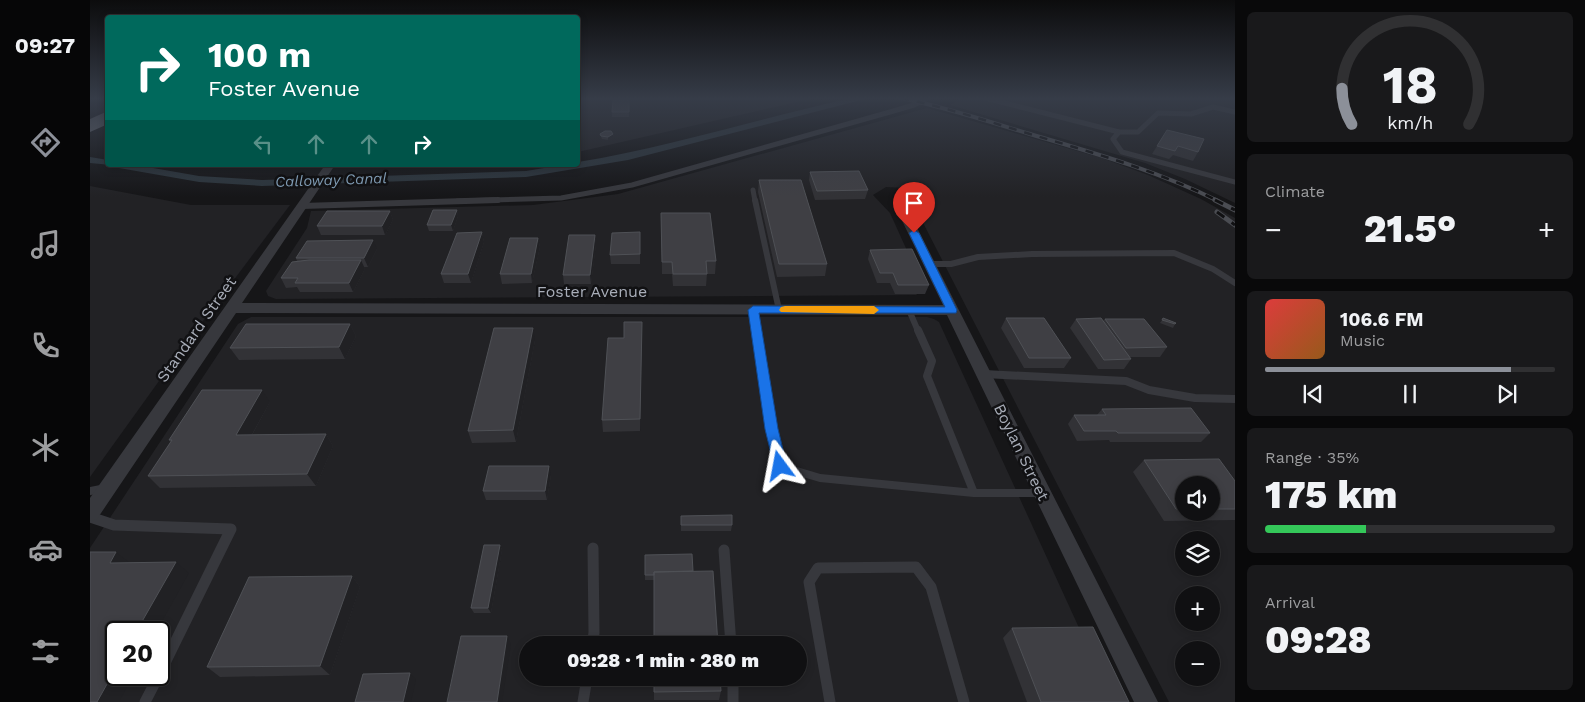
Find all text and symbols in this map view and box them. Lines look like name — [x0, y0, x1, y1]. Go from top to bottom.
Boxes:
text: 09:27 — [15, 33, 75, 58]
text: 100 m — [208, 34, 311, 76]
icon: right — [125, 35, 190, 100]
text: 18 — [1382, 55, 1438, 116]
text: Foster Avenue — [208, 76, 360, 101]
text: km/h — [1387, 112, 1433, 133]
icon: directions — [28, 125, 63, 160]
icon: left — [249, 130, 277, 158]
icon: ahead — [302, 130, 330, 158]
icon: ahead — [355, 130, 383, 158]
icon: right — [408, 130, 436, 158]
water label: Calloway Canal — [275, 169, 388, 191]
pin — [893, 182, 935, 233]
text: Climate — [1265, 182, 1325, 201]
icon: arrive — [900, 189, 928, 217]
text: 21.5° — [1364, 207, 1456, 251]
text: − — [1265, 213, 1282, 246]
text: + — [1538, 213, 1555, 246]
icon: music — [28, 227, 63, 262]
street label: Standard Street — [153, 272, 240, 386]
street label: Foster Avenue — [537, 282, 647, 301]
text: 106.6 FM — [1340, 308, 1424, 331]
icon: phone — [28, 328, 63, 363]
text: Music — [1340, 331, 1385, 350]
icon: previous — [1299, 380, 1327, 408]
icon: pause — [1396, 380, 1424, 408]
icon: next — [1493, 380, 1521, 408]
street label: Boylan Street — [990, 401, 1053, 504]
icon: climate — [28, 430, 63, 465]
position arrow — [753, 439, 805, 491]
text: Range · 35% — [1265, 448, 1359, 467]
text: 175 km — [1265, 473, 1397, 517]
map controls — [1175, 476, 1220, 686]
button: sound — [1175, 476, 1220, 521]
button: layers — [1175, 531, 1220, 576]
icon: car — [28, 532, 63, 567]
button: + — [1175, 586, 1220, 631]
text: Arrival — [1265, 593, 1315, 612]
text: 09:28 — [1265, 618, 1372, 662]
speed limit sign: 20 — [105, 621, 170, 686]
icon: filters — [28, 634, 63, 669]
button: − — [1175, 641, 1220, 686]
text: 09:28 · 1 min · 280 m — [567, 649, 759, 672]

